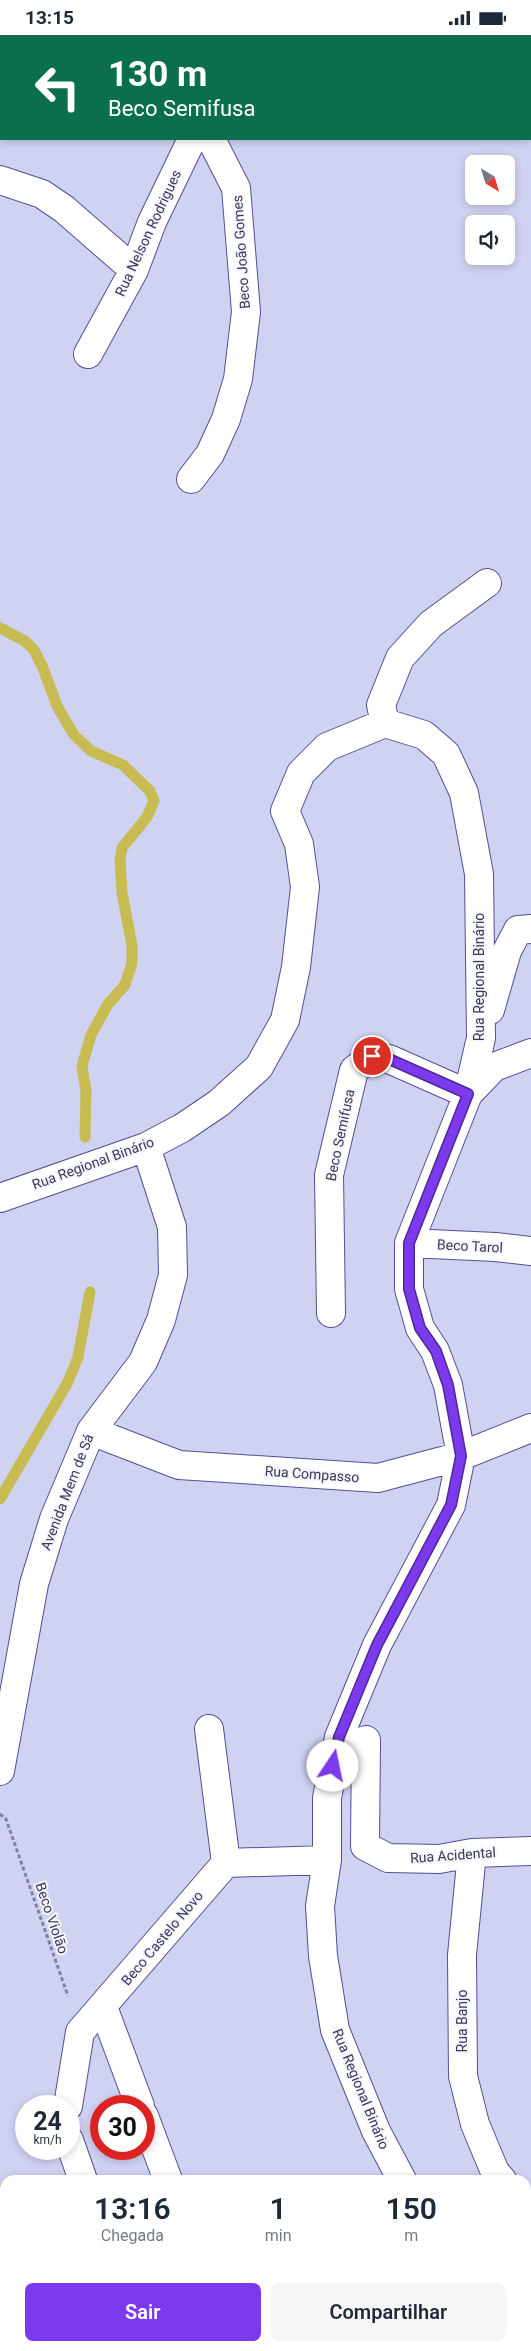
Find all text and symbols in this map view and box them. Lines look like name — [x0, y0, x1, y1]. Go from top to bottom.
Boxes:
text: 13:15 — [25, 6, 74, 29]
text: 130 m — [108, 54, 207, 95]
icon: left — [25, 55, 90, 120]
text: Beco Semifusa — [108, 96, 255, 121]
north arrow — [465, 155, 515, 205]
map controls — [465, 155, 515, 265]
street label: Rua Nelson Rodrigues — [112, 167, 184, 299]
street label: Beco João Gomes — [229, 194, 253, 310]
button: sound — [465, 215, 515, 265]
street label: Rua Regional Binário — [471, 913, 487, 1041]
pin — [351, 1035, 393, 1077]
icon: arrive — [358, 1042, 386, 1070]
street label: Beco Semifusa — [322, 1087, 358, 1183]
street label: Rua Regional Binário — [30, 1133, 156, 1193]
street label: Beco Tarol — [437, 1236, 503, 1256]
street label: Avenida Mem de Sá — [37, 1432, 97, 1552]
street label: Rua Compasso — [264, 1463, 360, 1485]
position arrow — [306, 1739, 358, 1791]
street label: Rua Acidental — [410, 1844, 496, 1866]
street label: Beco Violão — [32, 1880, 72, 1956]
street label: Beco Castelo Novo — [118, 1888, 206, 1988]
street label: Rua Banjo — [454, 1990, 470, 2052]
street label: Rua Regional Binário — [329, 2026, 393, 2152]
speed limit sign: 30 — [90, 2095, 155, 2160]
text: 24 — [33, 2107, 62, 2136]
text: km/h — [33, 2133, 62, 2147]
text: 13:16 — [94, 2191, 171, 2226]
text: 1 — [270, 2191, 287, 2226]
text: 150 — [386, 2191, 437, 2226]
text: Chegada — [101, 2226, 164, 2245]
text: min — [265, 2226, 292, 2245]
text: m — [404, 2226, 418, 2245]
button: Sair — [25, 2283, 261, 2341]
button: Compartilhar — [271, 2283, 506, 2341]

